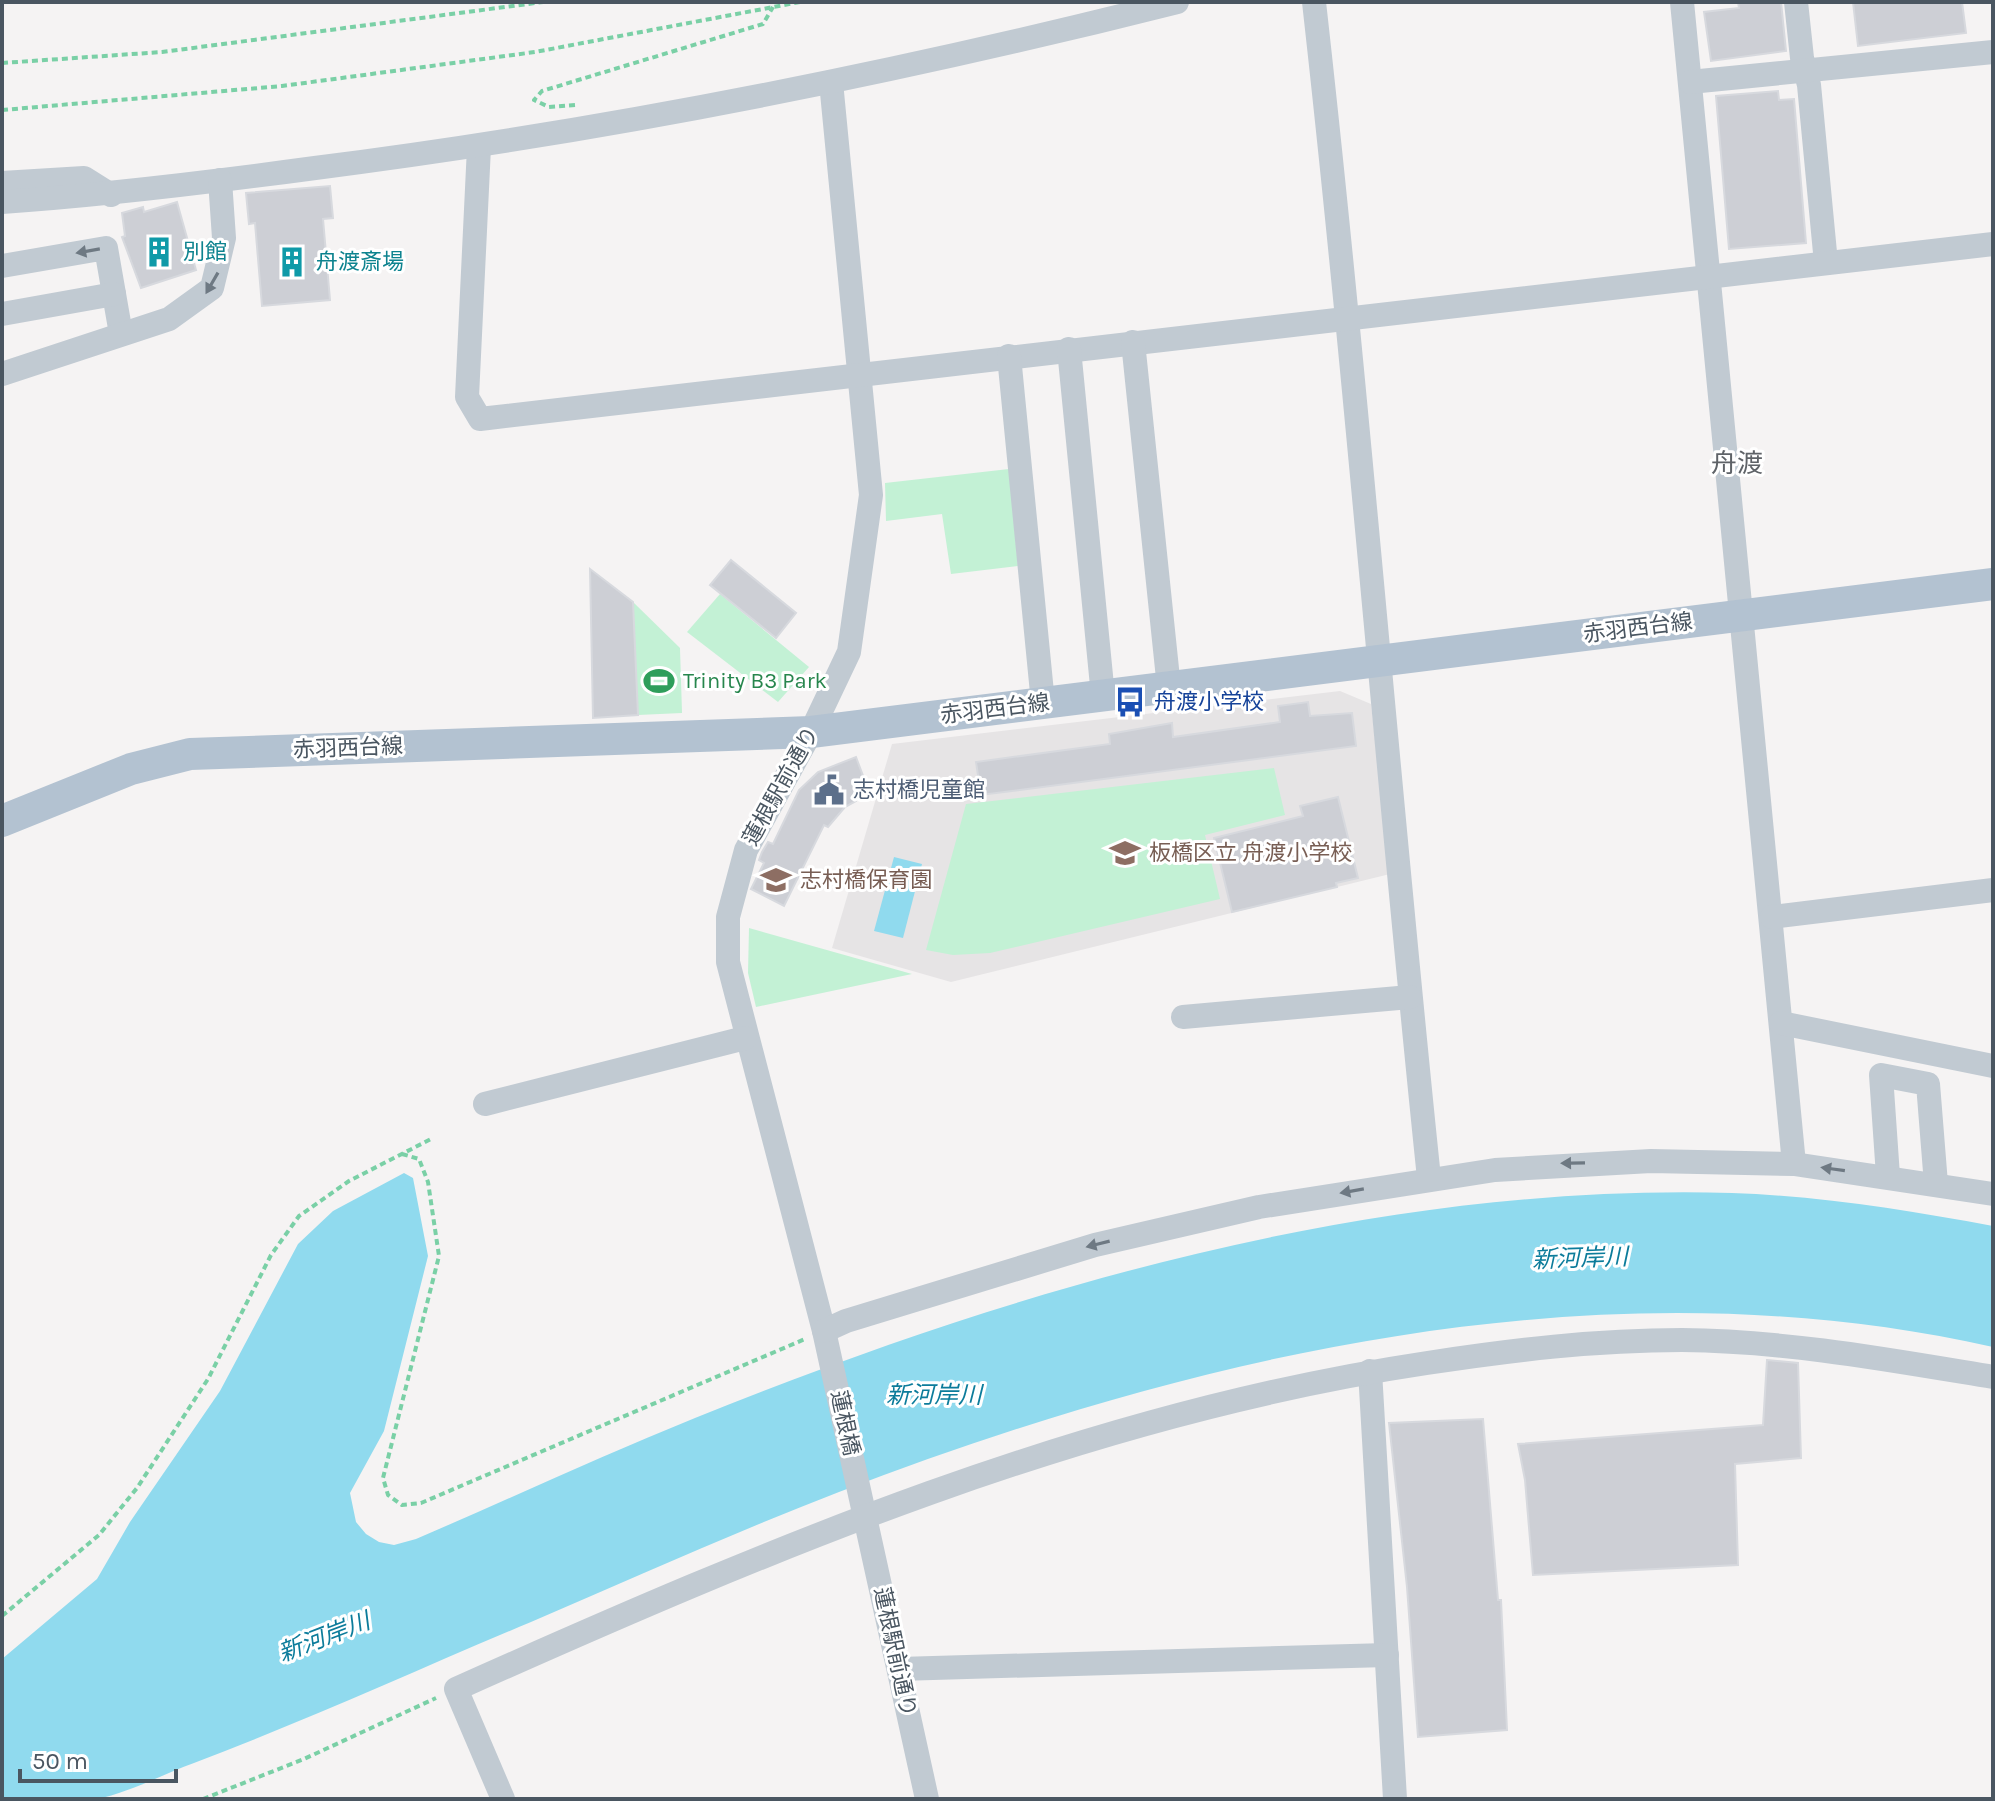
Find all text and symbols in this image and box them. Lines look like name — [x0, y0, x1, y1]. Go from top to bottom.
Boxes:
building icon: 別館 — [142, 235, 176, 269]
place label: 別館 — [183, 239, 227, 265]
one-way arrow — [75, 245, 100, 257]
building icon: 舟渡斎場 — [275, 245, 309, 279]
place label: 舟渡斎場 — [316, 249, 404, 275]
one-way arrow — [205, 272, 219, 295]
district label: 舟渡 — [1711, 448, 1763, 479]
street label: 赤羽西台線 — [1582, 608, 1694, 648]
sports icon: Trinity B3 Park — [642, 664, 676, 698]
place label: Trinity B3 Park — [683, 668, 827, 694]
bus stop icon: 舟渡小学校 — [1113, 685, 1147, 719]
street label: 赤羽西台線 — [939, 689, 1051, 729]
place label: 舟渡小学校 — [1154, 689, 1264, 715]
street label: 蓮根駅前通り — [738, 722, 824, 850]
street label: 赤羽西台線 — [293, 733, 403, 763]
public building icon: 志村橋児童館 — [812, 773, 846, 807]
place label: 志村橋児童館 — [853, 777, 985, 803]
school or university icon: 板橋区立 舟渡小学校 — [1108, 836, 1142, 870]
place label: 板橋区立 舟渡小学校 — [1149, 840, 1352, 866]
school or university icon: 志村橋保育園 — [759, 863, 793, 897]
place label: 志村橋保育園 — [800, 867, 932, 893]
one-way arrow — [1560, 1157, 1585, 1170]
one-way arrow — [1820, 1162, 1845, 1175]
one-way arrow — [1340, 1185, 1365, 1198]
one-way arrow — [1085, 1239, 1110, 1251]
water label: 新河岸川 — [1532, 1242, 1631, 1274]
water label: 新河岸川 — [886, 1381, 985, 1409]
street label: 蓮根橋 — [825, 1388, 865, 1458]
street label: 蓮根駅前通り — [869, 1585, 921, 1719]
water label: 新河岸川 — [274, 1606, 377, 1667]
scale bar — [20, 1733, 176, 1783]
text: 50 m — [32, 1747, 88, 1775]

